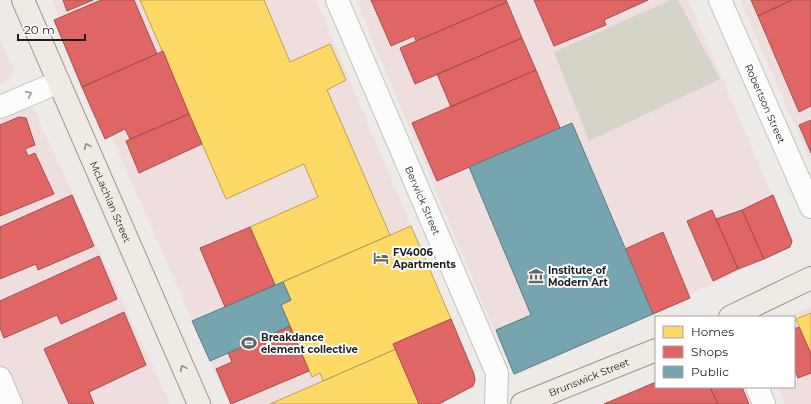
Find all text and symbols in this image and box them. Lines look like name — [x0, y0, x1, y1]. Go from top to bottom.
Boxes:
scale bar — [18, 16, 85, 42]
text: 20 m — [24, 22, 55, 37]
street label: Robertson Street — [742, 62, 789, 145]
one-way arrow — [25, 91, 33, 99]
one-way arrow — [84, 143, 92, 151]
street label: McLachlan Street — [87, 159, 134, 244]
street label: Berwick Street — [402, 164, 443, 237]
place label: FV4006 Apartments — [392, 246, 457, 271]
hotel icon: FV4006 Apartments — [372, 249, 390, 267]
place label: Institute of Modern Art — [548, 264, 608, 289]
museum icon: Institute of Modern Art — [527, 267, 545, 285]
legend — [655, 316, 795, 388]
text: Homes — [691, 324, 734, 339]
place label: Breakdance element collective — [261, 331, 358, 356]
sports icon: Breakdance element collective — [240, 334, 258, 352]
text: Shops — [691, 344, 728, 359]
street label: Brunswick Street — [547, 355, 631, 399]
text: Public — [691, 364, 729, 379]
one-way arrow — [180, 365, 188, 372]

